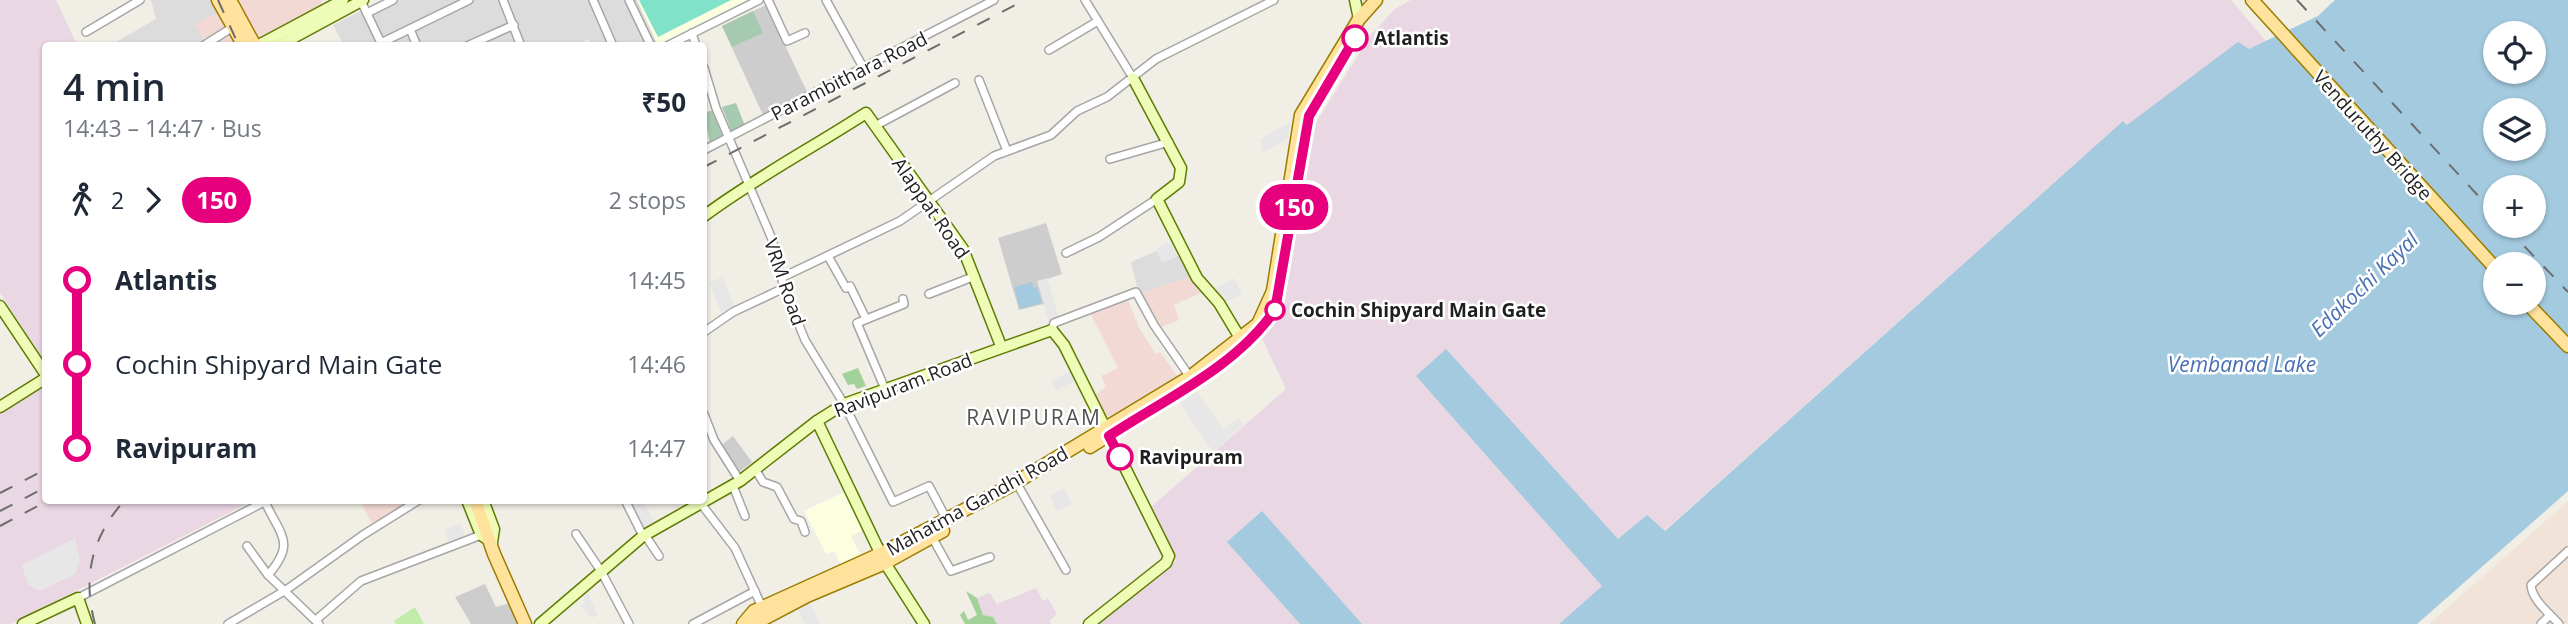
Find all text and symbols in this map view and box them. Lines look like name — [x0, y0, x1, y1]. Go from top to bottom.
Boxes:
map controls — [2483, 21, 2546, 315]
button: locate — [2483, 21, 2546, 84]
street label: Parambithara Road — [767, 25, 931, 127]
marker: Atlantis — [1342, 25, 1368, 51]
place label: Atlantis — [1374, 25, 1449, 51]
text: 4 min — [63, 60, 166, 112]
street label: Venduruthy Bridge — [2308, 64, 2438, 206]
text: ₹50 — [641, 84, 686, 120]
button: layers — [2483, 98, 2546, 161]
text: 14:43 – 14:47 · Bus — [63, 112, 262, 144]
street label: Alappat Road — [886, 152, 976, 264]
button: + — [2483, 175, 2546, 238]
icon: walk — [63, 181, 101, 219]
icon: forward — [134, 181, 172, 219]
text: 150 — [196, 183, 237, 216]
text: 2 — [111, 184, 124, 216]
text: 2 stops — [609, 184, 686, 216]
line badge: 150 — [1254, 184, 1334, 230]
text: 150 — [1273, 190, 1315, 223]
water label: Edakochi Kayal — [2304, 225, 2425, 343]
street label: VRM Road — [758, 235, 812, 329]
button: − — [2483, 252, 2546, 315]
text: Atlantis — [115, 262, 217, 298]
text: 14:45 — [627, 264, 686, 296]
place label: Cochin Shipyard Main Gate — [1291, 297, 1546, 323]
marker: Cochin Shipyard Main Gate — [1265, 300, 1285, 320]
text: Cochin Shipyard Main Gate — [115, 346, 442, 382]
street label: Ravipuram Road — [830, 347, 976, 423]
text: 14:46 — [627, 348, 686, 380]
water label: Vembanad Lake — [2168, 350, 2316, 378]
district label: RAVIPURAM — [966, 403, 1102, 431]
text: Ravipuram — [115, 430, 257, 466]
text: 14:47 — [627, 432, 686, 464]
street label: Mahatma Gandhi Road — [881, 440, 1073, 562]
marker: Ravipuram — [1107, 444, 1133, 470]
place label: Ravipuram — [1139, 444, 1243, 470]

